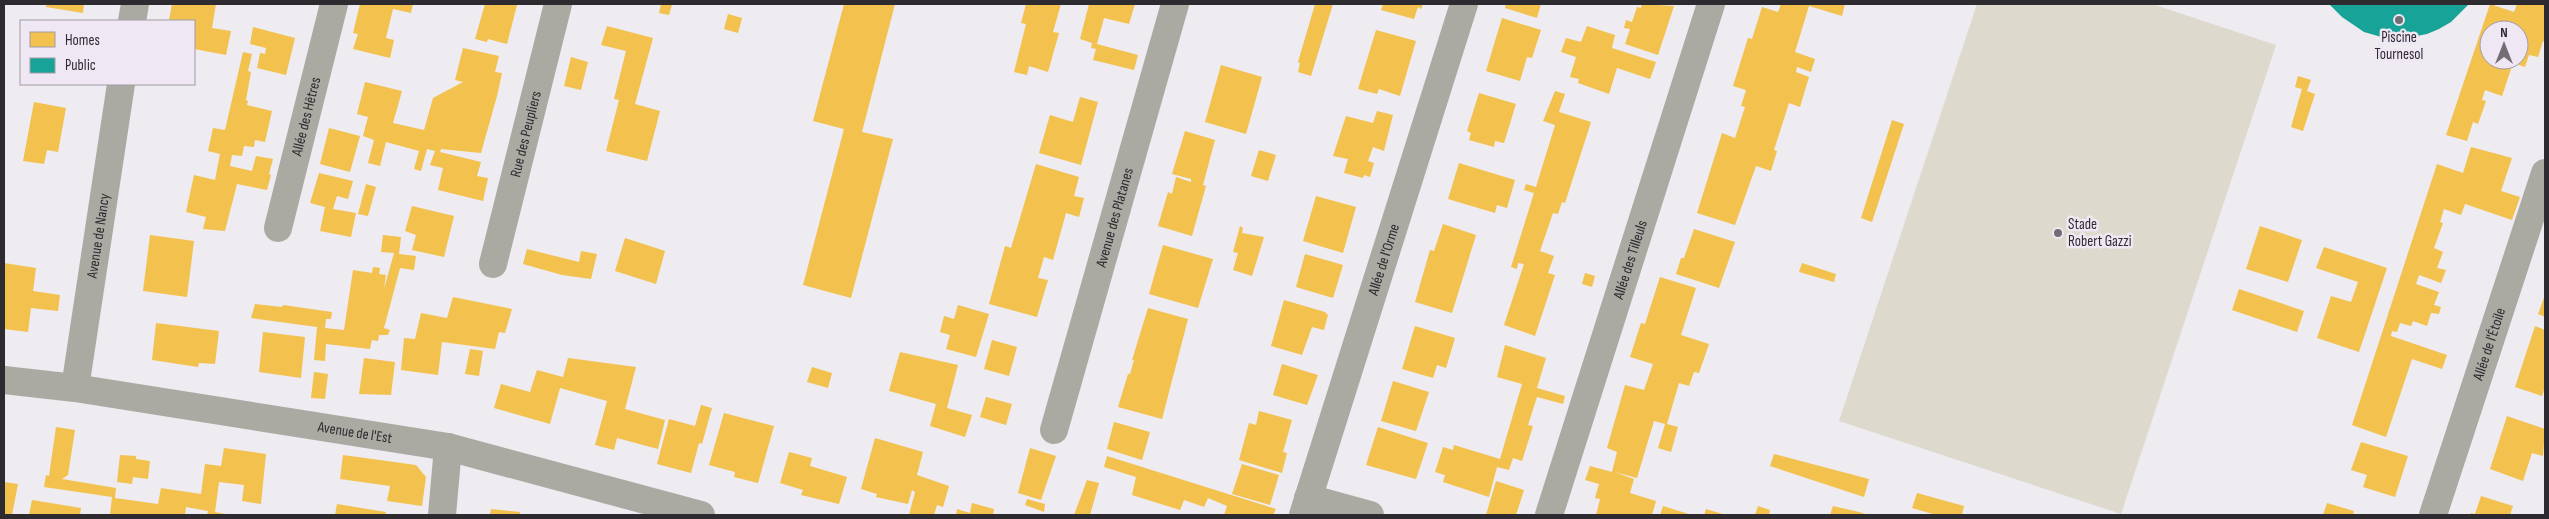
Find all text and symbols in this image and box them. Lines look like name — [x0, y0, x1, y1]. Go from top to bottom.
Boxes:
marker: Piscine Tournesol — [2393, 14, 2405, 26]
legend — [20, 20, 195, 85]
north arrow — [2479, 20, 2529, 70]
text: N — [2500, 24, 2508, 41]
place label: Piscine Tournesol — [2375, 28, 2423, 64]
text: Homes — [65, 31, 100, 50]
text: Public — [65, 56, 96, 75]
street label: Allée des Hêtres — [287, 75, 325, 159]
street label: Rue des Peupliers — [506, 89, 546, 179]
street label: Avenue des Platanes — [1091, 166, 1138, 270]
street label: Avenue de Nancy — [83, 192, 114, 280]
place label: Stade Robert Gazzi — [2068, 215, 2132, 251]
street label: Allée des Tilleuls — [1609, 218, 1652, 302]
street label: Allée de l'Orme — [1364, 221, 1404, 299]
marker: Stade Robert Gazzi — [2052, 227, 2064, 239]
street label: Allée de l'Étoile — [2468, 305, 2510, 384]
street label: Avenue de l'Est — [315, 417, 394, 448]

